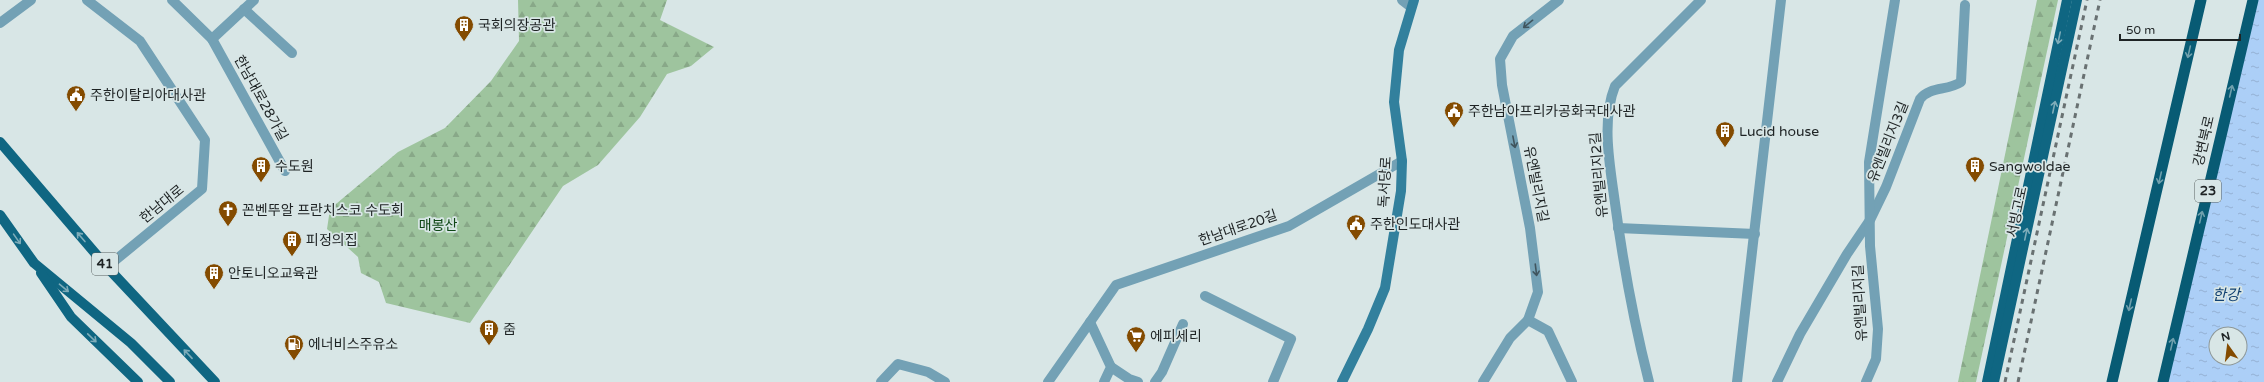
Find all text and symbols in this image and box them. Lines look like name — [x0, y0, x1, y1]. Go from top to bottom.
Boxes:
building icon: 국회의장공관 — [453, 14, 475, 42]
scale bar — [2120, 16, 2240, 42]
place label: 국회의장공관 — [478, 17, 555, 34]
one-way arrow — [1523, 19, 1534, 28]
text: 50 m — [2126, 23, 2155, 37]
one-way arrow — [2055, 31, 2063, 44]
one-way arrow — [2185, 45, 2193, 58]
street label: 한남대로28가길 — [231, 52, 291, 144]
public building icon: 주한이탈리아대사관 — [65, 84, 87, 112]
one-way arrow — [2228, 85, 2236, 98]
place label: 주한이탈리아대사관 — [90, 87, 206, 104]
street label: 유엔빌리지3길 — [1864, 99, 1912, 185]
public building icon: 주한남아프리카공화국대사관 — [1443, 100, 1465, 128]
one-way arrow — [2051, 101, 2059, 114]
place label: 주한남아프리카공화국대사관 — [1468, 103, 1636, 120]
street label: 강변북로 — [2190, 114, 2218, 168]
building icon: Lucid house — [1714, 120, 1736, 148]
place label: Lucid house — [1739, 123, 1819, 140]
street label: 유엔빌리지2길 — [1587, 131, 1611, 219]
one-way arrow — [1510, 135, 1518, 148]
street label: 유엔빌리지길 — [1520, 144, 1552, 224]
building icon: 수도원 — [250, 155, 272, 183]
building icon: Sangwoldae — [1964, 155, 1986, 183]
street label: 독서당로 — [1375, 156, 1395, 208]
place label: 수도원 — [275, 158, 314, 175]
place label: Sangwoldae — [1989, 158, 2071, 175]
one-way arrow — [2155, 171, 2163, 184]
road number: 23 — [2195, 180, 2221, 202]
street label: 한남대로 — [137, 181, 187, 227]
street label: 서빙고로 — [2003, 185, 2031, 239]
church icon: 꼰벤뚜알 프란치스코 수도회 — [217, 199, 239, 227]
place label: 꼰벤뚜알 프란치스코 수도회 — [242, 202, 404, 219]
street label: 한남대로20길 — [1196, 207, 1280, 249]
one-way arrow — [2198, 211, 2206, 224]
public building icon: 주한인도대사관 — [1345, 213, 1367, 241]
place label: 주한인도대사관 — [1370, 216, 1460, 233]
park label: 매봉산 — [419, 217, 457, 234]
one-way arrow — [2023, 228, 2031, 241]
building icon: 피정의집 — [281, 229, 303, 257]
one-way arrow — [77, 232, 86, 242]
place label: 피정의집 — [306, 232, 358, 249]
one-way arrow — [13, 233, 21, 244]
road number: 41 — [92, 253, 118, 275]
building icon: 안토니오교육관 — [203, 262, 225, 290]
one-way arrow — [1532, 263, 1539, 276]
street label: 유엔빌리지길 — [1849, 264, 1871, 342]
place label: 안토니오교육관 — [228, 265, 318, 282]
one-way arrow — [59, 283, 70, 292]
water label: 한강 — [2212, 286, 2242, 304]
one-way arrow — [2126, 298, 2134, 311]
building icon: 줌 — [478, 318, 500, 346]
place label: 줌 — [503, 321, 516, 338]
supermarket icon: 에피세리 — [1125, 325, 1147, 353]
north arrow — [2208, 326, 2248, 366]
place label: 에피세리 — [1150, 328, 1202, 345]
text: N — [2220, 329, 2232, 344]
one-way arrow — [87, 333, 97, 343]
fuel station icon: 에너비스주유소 — [283, 333, 305, 361]
place label: 에너비스주유소 — [308, 336, 398, 353]
one-way arrow — [2168, 338, 2176, 351]
one-way arrow — [184, 349, 193, 359]

